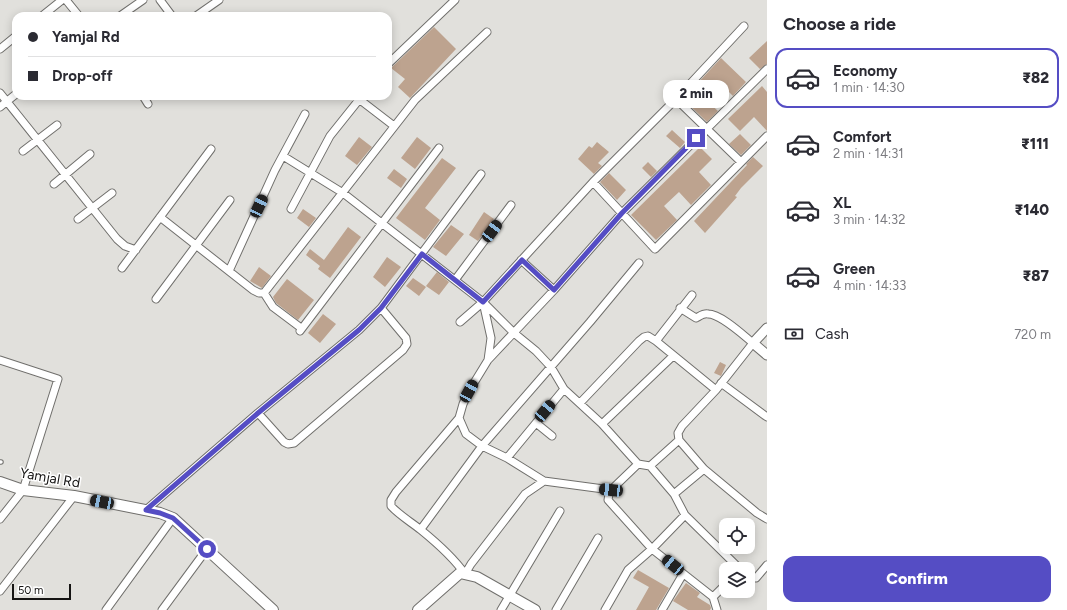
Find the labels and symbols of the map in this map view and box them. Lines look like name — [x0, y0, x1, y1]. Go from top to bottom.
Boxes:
callout: 2 min — [663, 80, 729, 108]
route end — [687, 129, 705, 147]
car — [248, 193, 270, 219]
car — [480, 218, 504, 244]
car — [458, 378, 480, 404]
car — [533, 398, 557, 424]
street label: Yamjal Rd — [18, 464, 82, 492]
car — [598, 483, 624, 497]
car — [89, 494, 115, 510]
route start — [198, 540, 216, 558]
car — [660, 553, 686, 577]
scale bar — [12, 582, 71, 601]

